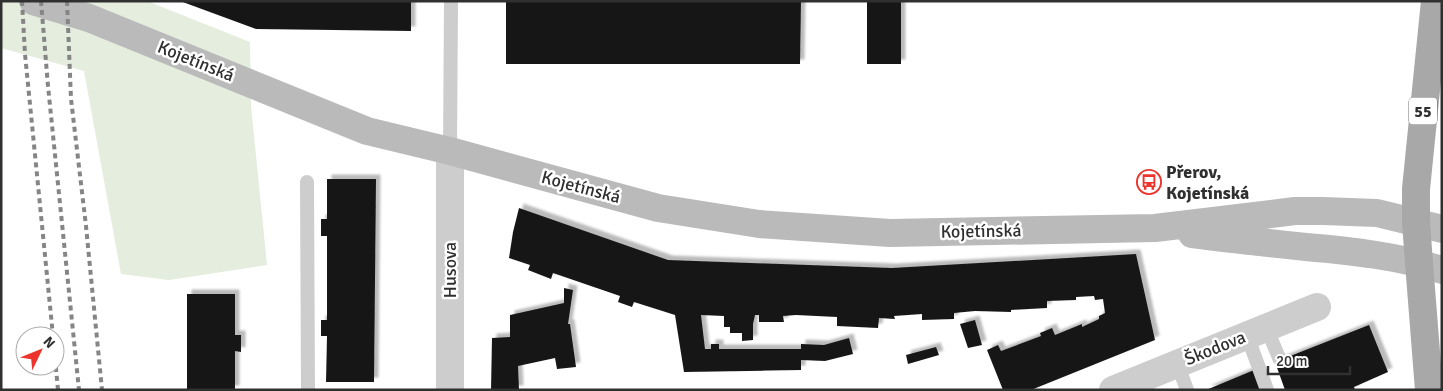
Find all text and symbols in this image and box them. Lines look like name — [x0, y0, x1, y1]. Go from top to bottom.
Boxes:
street label: Kojetínská — [154, 36, 238, 86]
road number: 55 — [1409, 98, 1437, 124]
place label: Přerov, Kojetínská — [1166, 161, 1249, 204]
street label: Kojetínská — [539, 166, 623, 208]
bus stop icon: Přerov, Kojetínská — [1136, 169, 1162, 195]
street label: Kojetínská — [940, 219, 1022, 243]
street label: Husova — [439, 242, 461, 298]
north arrow — [15, 326, 65, 376]
street label: Škodova — [1181, 326, 1249, 370]
text: N — [40, 333, 59, 352]
scale bar — [1268, 344, 1350, 376]
text: 20 m — [1276, 352, 1307, 370]

